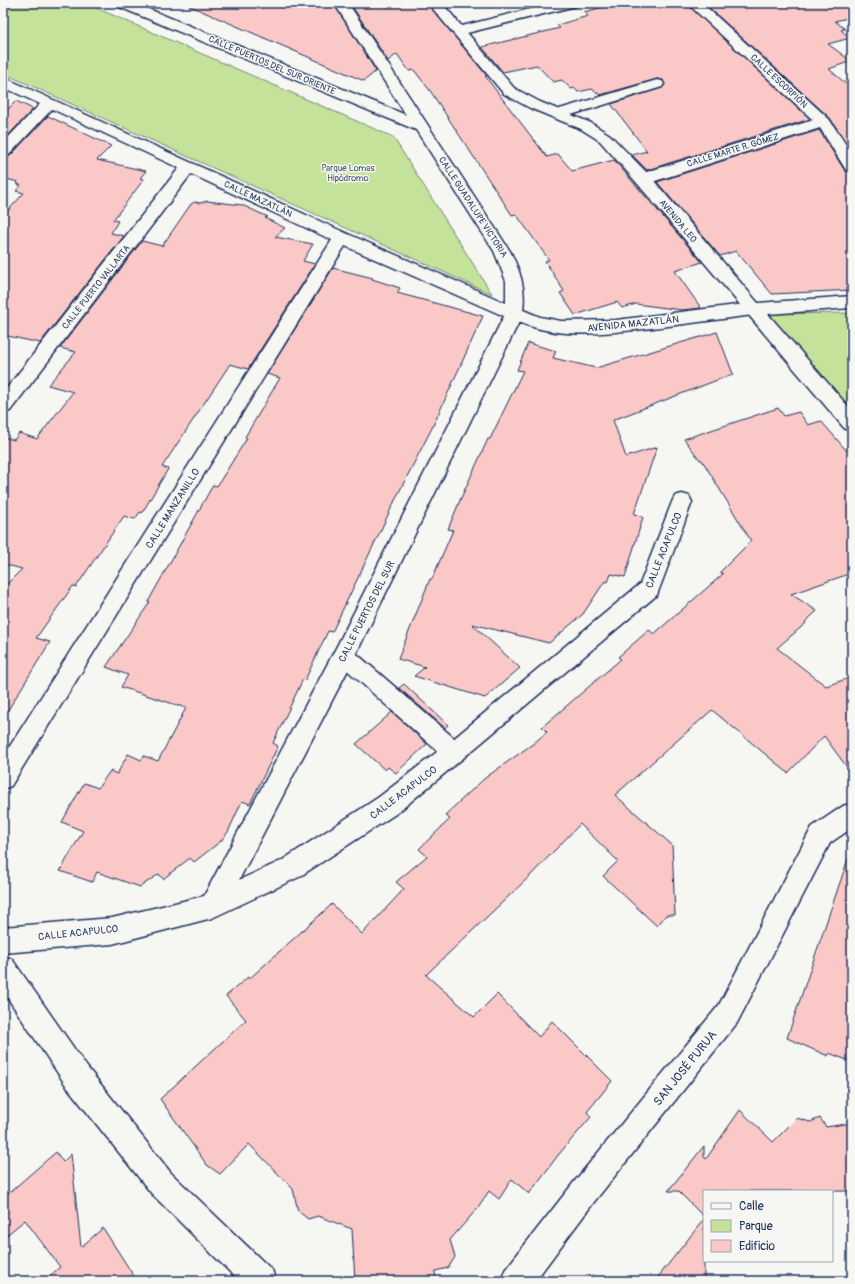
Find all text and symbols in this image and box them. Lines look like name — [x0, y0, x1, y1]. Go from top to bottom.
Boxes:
street label: CALLE PUERTOS DEL SUR ORIENTE — [207, 34, 337, 97]
street label: CALLE ESCORPIÓN — [748, 51, 810, 111]
street label: CALLE MARTE R. GÓMEZ — [685, 130, 781, 170]
street label: CALLE GUADALUPE VICTORIA — [436, 155, 509, 260]
park label: Parque Lomas Hipódromo — [322, 163, 374, 184]
street label: CALLE MAZATLÁN — [222, 178, 294, 220]
street label: AVENIDA LEO — [657, 198, 699, 245]
street label: CALLE PUERTO VALLARTA — [60, 243, 133, 332]
street label: AVENIDA MAZATLÁN — [587, 312, 680, 335]
street label: CALLE MANZANILLO — [143, 466, 202, 551]
street label: CALLE ACAPULCO — [643, 511, 685, 590]
street label: CALLE PUERTOS DEL SUR — [336, 559, 398, 664]
street label: CALLE ACAPULCO — [368, 764, 439, 822]
street label: CALLE ACAPULCO — [38, 923, 119, 943]
street label: SAN JOSÉ PURUA — [650, 1027, 720, 1109]
legend — [703, 1190, 833, 1262]
text: Calle — [739, 1199, 764, 1214]
text: Parque — [739, 1219, 773, 1234]
text: Edificio — [739, 1239, 775, 1254]

